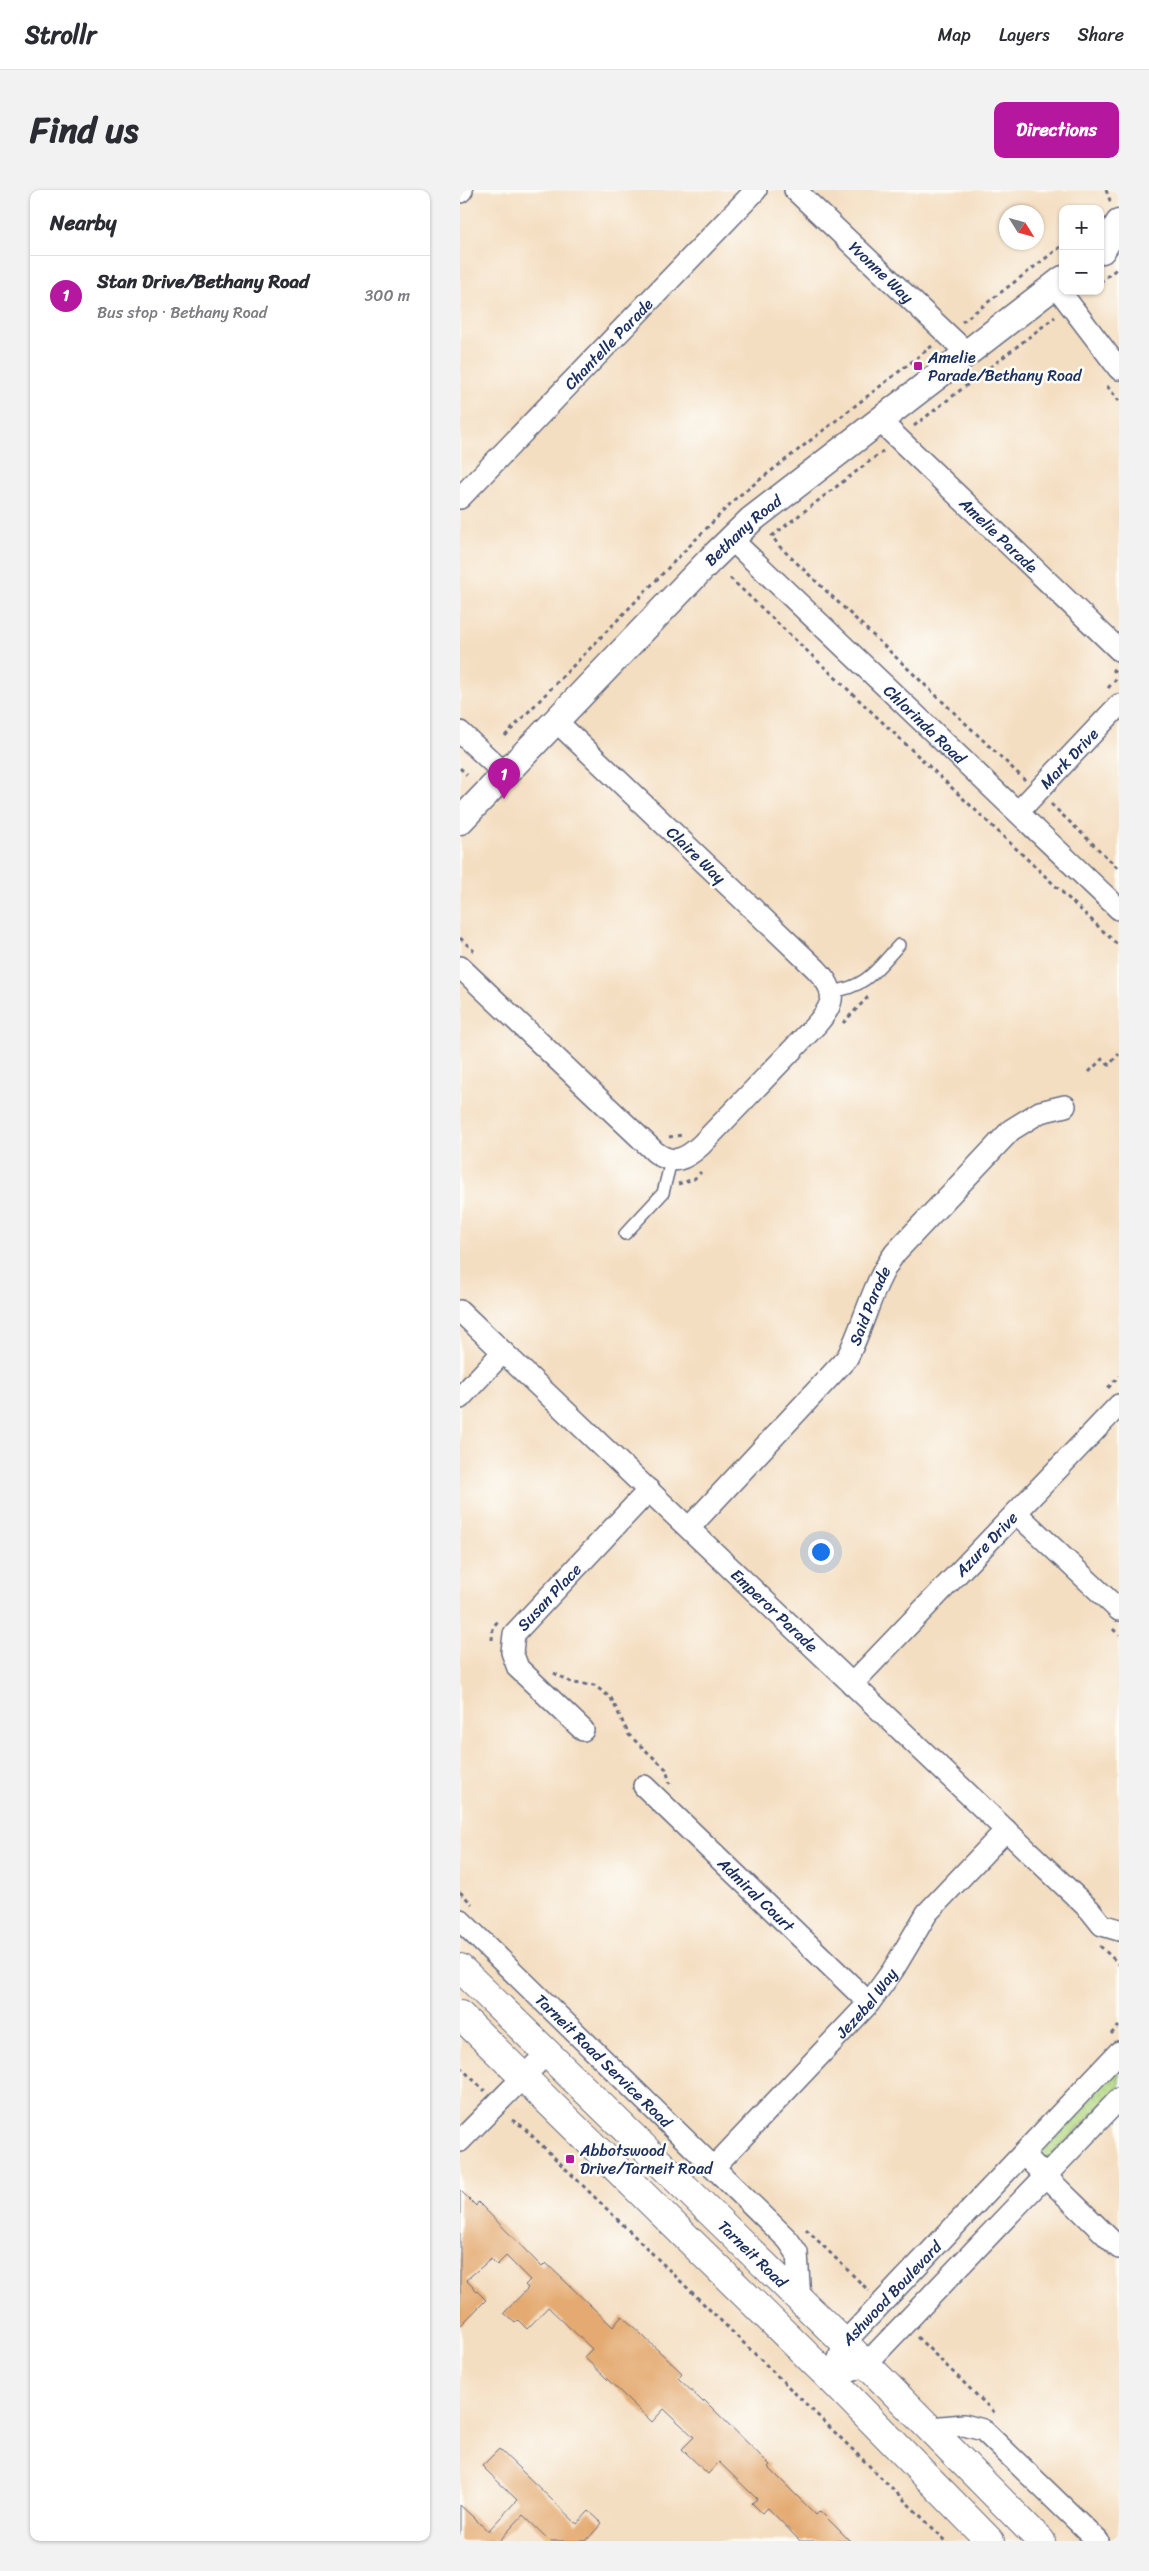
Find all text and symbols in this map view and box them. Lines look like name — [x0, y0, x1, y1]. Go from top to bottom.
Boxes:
text: Strollr — [25, 14, 96, 56]
text: Map — [938, 19, 971, 51]
text: Layers — [999, 19, 1050, 51]
text: Share — [1078, 19, 1124, 51]
text: Find us — [30, 99, 138, 161]
button: Directions — [994, 102, 1119, 158]
text: Nearby — [50, 204, 116, 242]
north arrow — [999, 205, 1044, 250]
map controls — [1059, 205, 1104, 295]
button: + — [1059, 205, 1104, 250]
street label: Yvonne Way — [842, 233, 921, 311]
button: − — [1059, 250, 1104, 295]
text: Stan Drive/Bethany Road — [97, 265, 309, 298]
text: 1 — [63, 281, 69, 310]
text: 300 m — [365, 281, 410, 310]
street label: Chantelle Parade — [557, 290, 660, 397]
text: Bus stop · Bethany Road — [97, 298, 267, 327]
place label: Amelie Parade/Bethany Road — [927, 343, 1083, 390]
marker: Amelie Parade/Bethany Road — [912, 360, 924, 372]
street label: Bethany Road — [697, 486, 789, 573]
street label: Amelie Parade — [952, 489, 1045, 580]
street label: Chlorinda Road — [877, 677, 974, 772]
street label: Mark Drive — [1032, 720, 1106, 796]
pin: 1 — [488, 758, 520, 799]
street label: Claire Way — [659, 819, 733, 892]
street label: Said Parade — [840, 1260, 899, 1350]
street label: Azure Drive — [947, 1504, 1025, 1584]
your location — [808, 1539, 834, 1565]
street label: Susan Place — [509, 1556, 589, 1638]
street label: Emperor Parade — [724, 1561, 825, 1659]
street label: Admiral Court — [710, 1849, 802, 1939]
street label: Jezebel Way — [827, 1961, 905, 2046]
street label: Tarneit Road Service Road — [528, 1986, 681, 2136]
place label: Abbotswood Drive/Tarneit Road — [579, 2136, 714, 2183]
marker: Abbotswood Drive/Tarneit Road — [564, 2153, 576, 2165]
street label: Tarneit Road — [711, 2212, 796, 2296]
street label: Ashwood Boulevard — [833, 2232, 950, 2353]

